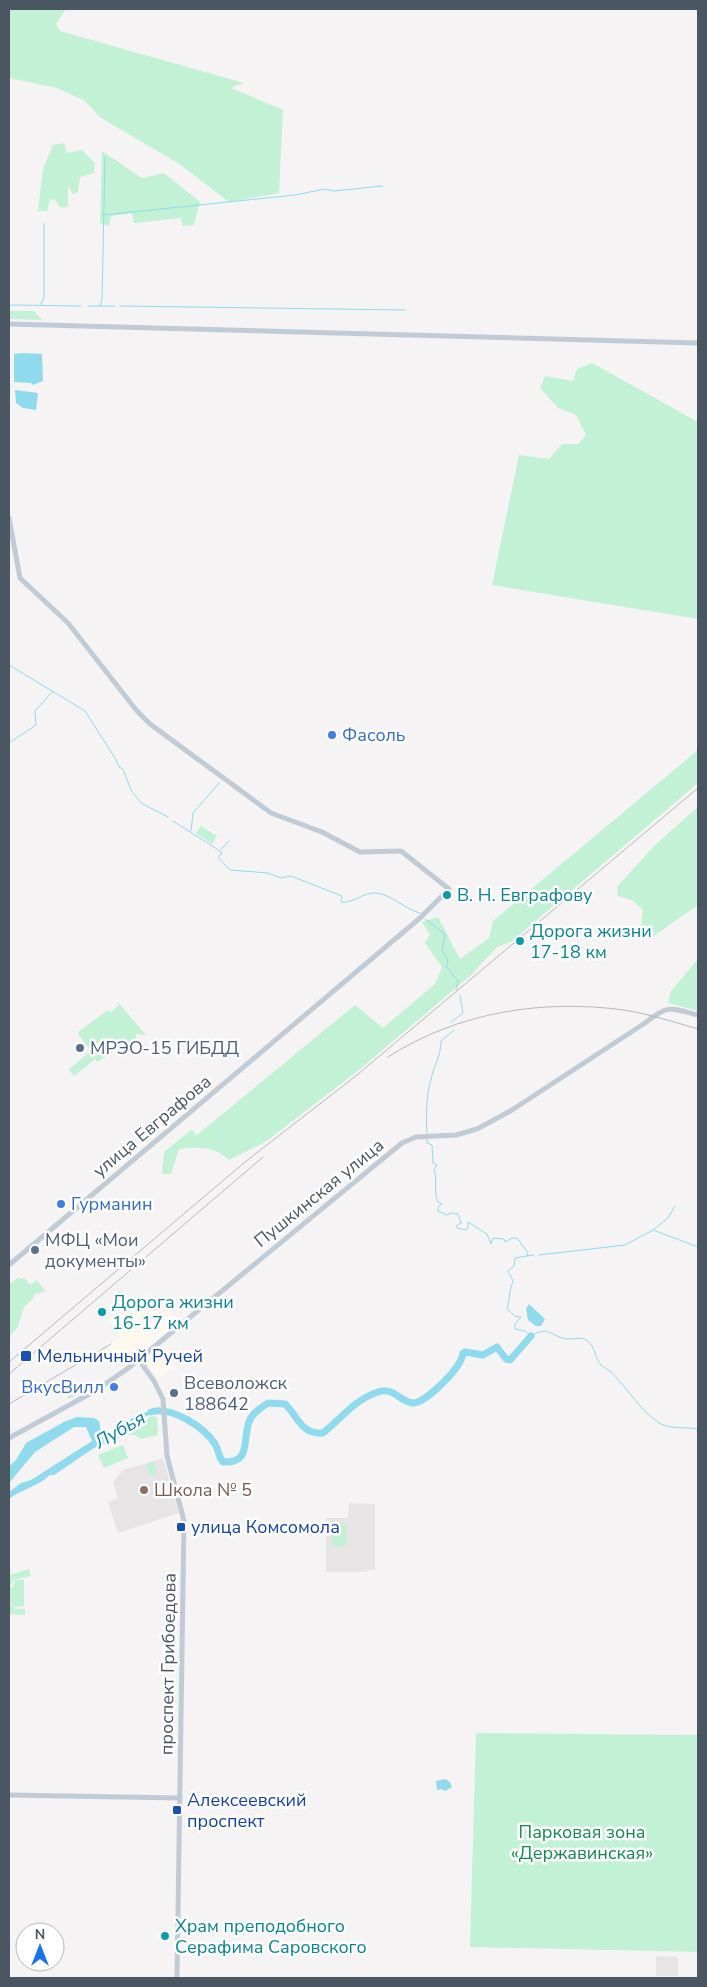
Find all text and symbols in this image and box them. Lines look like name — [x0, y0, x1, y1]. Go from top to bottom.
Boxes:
place label: Фасоль — [342, 723, 405, 747]
marker: Фасоль — [326, 729, 338, 741]
place label: В. Н. Евграфову — [457, 883, 593, 907]
marker: В. Н. Евграфову — [441, 889, 453, 901]
place label: Дорога жизни 17-18 км — [530, 919, 652, 964]
marker: Дорога жизни 17-18 км — [514, 935, 526, 947]
place label: МРЭО-15 ГИБДД — [90, 1036, 239, 1060]
marker: МРЭО-15 ГИБДД — [74, 1042, 86, 1054]
street label: улица Евграфова — [88, 1069, 216, 1183]
street label: Пушкинская улица — [249, 1133, 389, 1253]
place label: Гурманин — [71, 1192, 152, 1216]
marker: Гурманин — [55, 1198, 67, 1210]
place label: МФЦ «Мои документы» — [45, 1228, 146, 1273]
marker: МФЦ «Мои документы» — [29, 1244, 41, 1256]
place label: Дорога жизни 16-17 км — [112, 1290, 234, 1335]
marker: Дорога жизни 16-17 км — [96, 1306, 108, 1318]
place label: Мельничный Ручей — [37, 1344, 203, 1368]
marker: Мельничный Ручей — [19, 1349, 33, 1363]
place label: Всеволожск 188642 — [184, 1371, 287, 1416]
place label: ВкусВилл — [21, 1375, 104, 1399]
marker: ВкусВилл — [108, 1381, 120, 1393]
marker: Всеволожск 188642 — [168, 1387, 180, 1399]
water label: Лубья — [89, 1405, 151, 1456]
place label: Школа № 5 — [154, 1478, 252, 1502]
marker: Школа № 5 — [138, 1484, 150, 1496]
place label: улица Комсомола — [191, 1515, 340, 1539]
marker: улица Комсомола — [175, 1521, 187, 1533]
street label: проспект Грибоедова — [154, 1573, 182, 1755]
place label: Алексеевский проспект — [187, 1788, 307, 1833]
marker: Алексеевский проспект — [171, 1804, 183, 1816]
park label: Парковая зона «Державинская» — [511, 1820, 653, 1865]
place label: Храм преподобного Серафима Саровского — [175, 1914, 367, 1959]
north arrow — [15, 1922, 65, 1972]
text: N — [35, 1925, 45, 1944]
marker: Храм преподобного Серафима Саровского — [159, 1930, 171, 1942]

